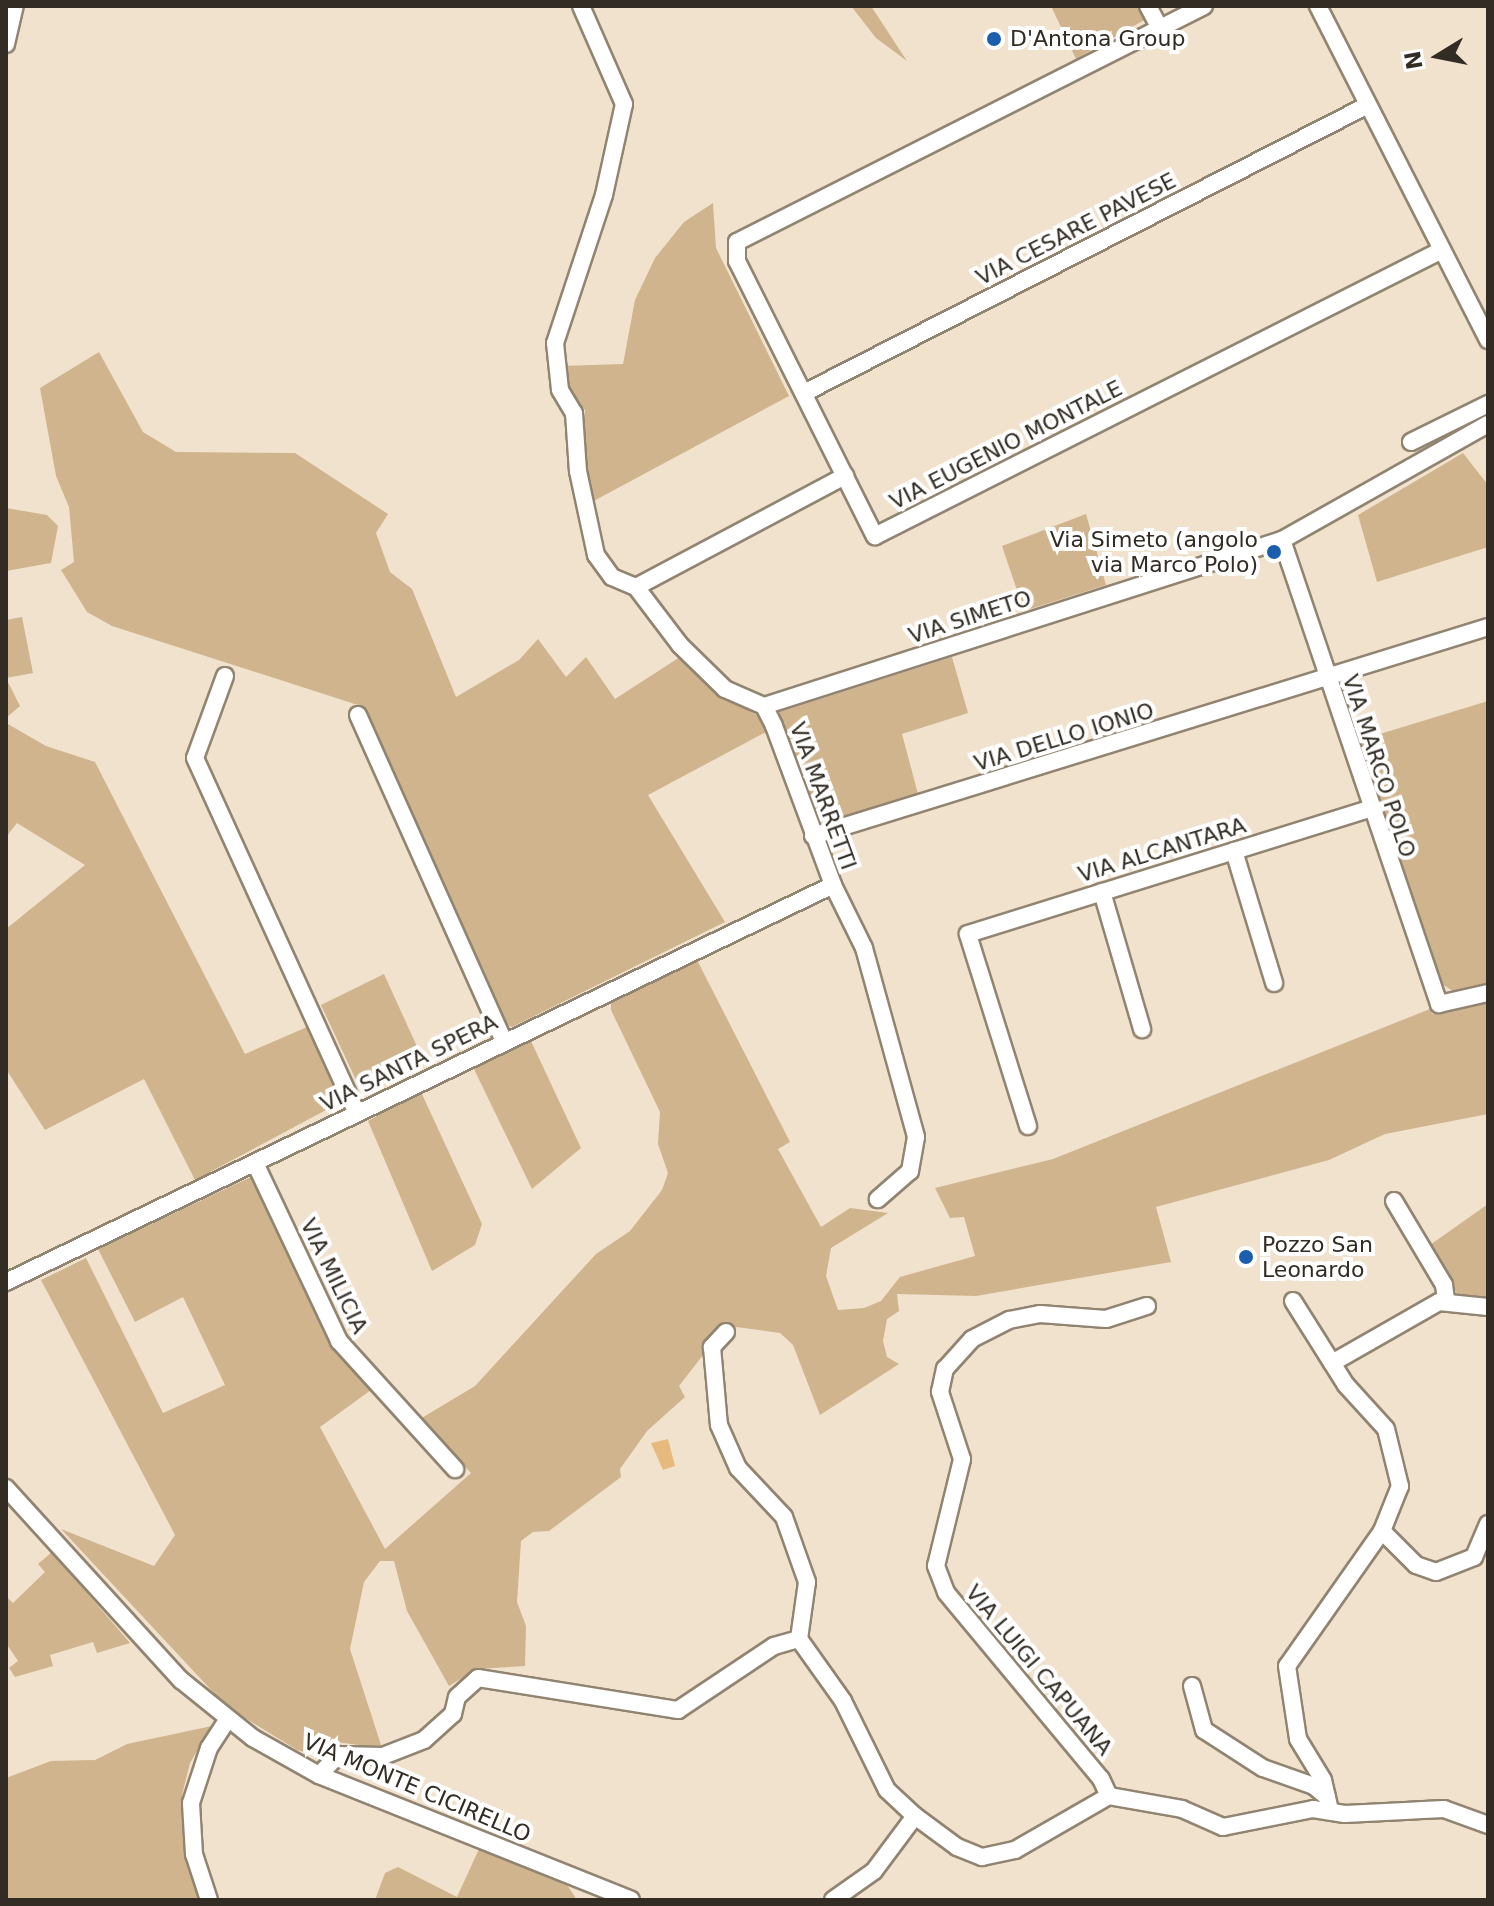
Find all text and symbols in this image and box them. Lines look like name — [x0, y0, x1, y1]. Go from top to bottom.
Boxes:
north arrow — [1398, 16, 1478, 96]
place label: D'Antona Group — [1010, 26, 1185, 52]
marker: D'Antona Group — [985, 30, 1003, 48]
text: N — [1400, 49, 1428, 72]
street label: VIA CESARE PAVESE — [972, 167, 1180, 291]
street label: VIA EUGENIO MONTALE — [885, 375, 1127, 515]
place label: Via Simeto (angolo via Marco Polo) — [1050, 526, 1258, 578]
marker: Via Simeto (angolo via Marco Polo) — [1265, 543, 1283, 561]
street label: VIA SIMETO — [905, 585, 1035, 649]
street label: VIA MARCO POLO — [1337, 671, 1421, 861]
street label: VIA DELLO IONIO — [971, 697, 1157, 777]
street label: VIA MARRETTI — [784, 719, 862, 873]
street label: VIA ALCANTARA — [1075, 812, 1249, 888]
street label: VIA SANTA SPERA — [316, 1009, 502, 1117]
street label: VIA MILICIA — [295, 1214, 373, 1338]
place label: Pozzo San Leonardo — [1262, 1231, 1373, 1282]
marker: Pozzo San Leonardo — [1237, 1248, 1255, 1266]
street label: VIA LUIGI CAPUANA — [960, 1579, 1118, 1761]
street label: VIA MONTE CICIRELLO — [299, 1728, 535, 1848]

